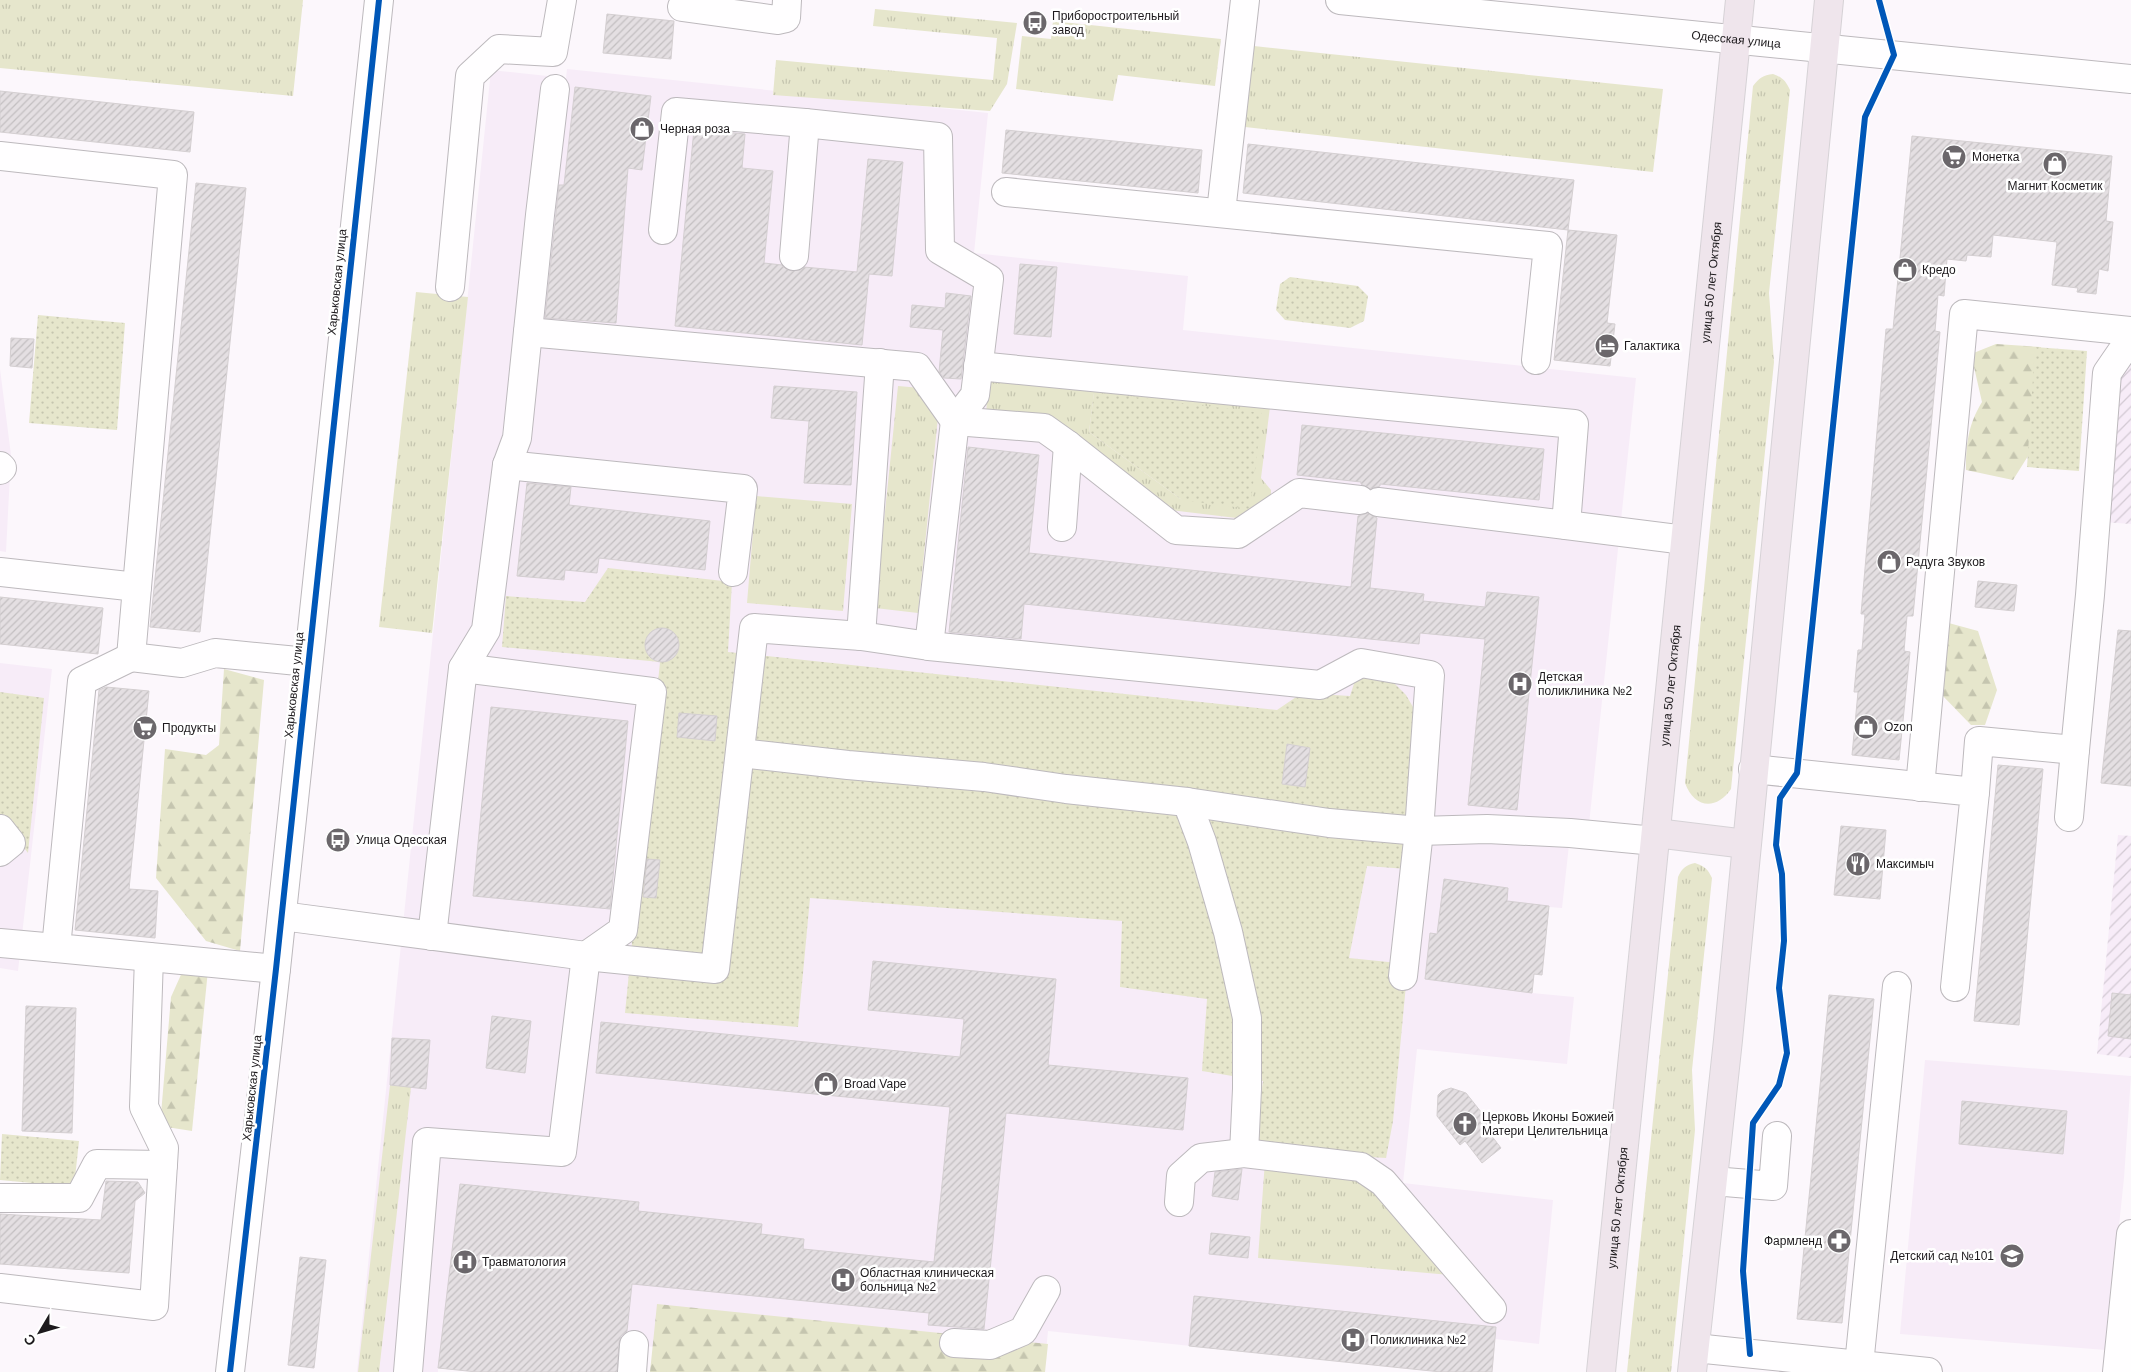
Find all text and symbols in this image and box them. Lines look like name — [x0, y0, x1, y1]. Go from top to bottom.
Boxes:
place label: Приборостроительный завод — [1052, 9, 1179, 37]
bus stop icon: Приборостроительный завод — [1022, 10, 1048, 36]
street label: Одесская улица — [1691, 28, 1782, 51]
shop icon: Черная роза — [629, 116, 655, 142]
place label: Черная роза — [660, 122, 730, 136]
supermarket icon: Монетка — [1941, 144, 1967, 170]
place label: Монетка — [1972, 150, 2020, 164]
shop icon: Магнит Косметик — [2042, 151, 2068, 177]
place label: Магнит Косметик — [2008, 179, 2103, 193]
street label: улица 50 лет Октября — [1698, 221, 1724, 344]
street label: Харьковская улица — [324, 228, 350, 336]
shop icon: Кредо — [1892, 257, 1918, 283]
place label: Кредо — [1922, 263, 1956, 277]
hotel icon: Галактика — [1594, 333, 1620, 359]
place label: Галактика — [1624, 339, 1680, 353]
shop icon: Радуга Звуков — [1876, 549, 1902, 575]
place label: Радуга Звуков — [1906, 555, 1985, 569]
street label: улица 50 лет Октября — [1657, 624, 1684, 747]
street label: Харьковская улица — [281, 631, 307, 739]
place label: Детская поликлиника №2 — [1538, 670, 1632, 698]
hospital icon: Детская поликлиника №2 — [1507, 671, 1533, 697]
shop icon: Ozon — [1853, 714, 1879, 740]
supermarket icon: Продукты — [132, 715, 158, 741]
place label: Ozon — [1884, 720, 1913, 734]
place label: Продукты — [162, 721, 216, 735]
bus stop icon: Улица Одесская — [325, 827, 351, 853]
place label: Улица Одесская — [356, 833, 447, 847]
restaurant icon: Максимыч — [1845, 851, 1871, 877]
place label: Максимыч — [1876, 857, 1934, 871]
street label: Харьковская улица — [239, 1034, 265, 1142]
shop icon: Broad Vape — [813, 1071, 839, 1097]
place label: Broad Vape — [844, 1077, 907, 1091]
place label: Церковь Иконы Божией Матери Целительница — [1482, 1110, 1614, 1138]
church icon: Церковь Иконы Божией Матери Целительница — [1452, 1111, 1478, 1137]
street label: улица 50 лет Октября — [1605, 1146, 1631, 1269]
pharmacy icon: Фармленд — [1826, 1228, 1852, 1254]
place label: Фармленд — [1764, 1234, 1822, 1248]
school or university icon: Детский сад №101 — [1999, 1243, 2025, 1269]
hospital icon: Травматология — [452, 1249, 478, 1275]
place label: Детский сад №101 — [1890, 1249, 1994, 1263]
place label: Травматология — [482, 1255, 566, 1269]
place label: Областная клиническая больница №2 — [860, 1266, 994, 1294]
hospital icon: Областная клиническая больница №2 — [830, 1267, 856, 1293]
north arrow — [15, 1307, 65, 1357]
hospital icon: Поликлиника №2 — [1340, 1327, 1366, 1353]
text: С — [20, 1331, 39, 1349]
place label: Поликлиника №2 — [1370, 1333, 1467, 1347]

